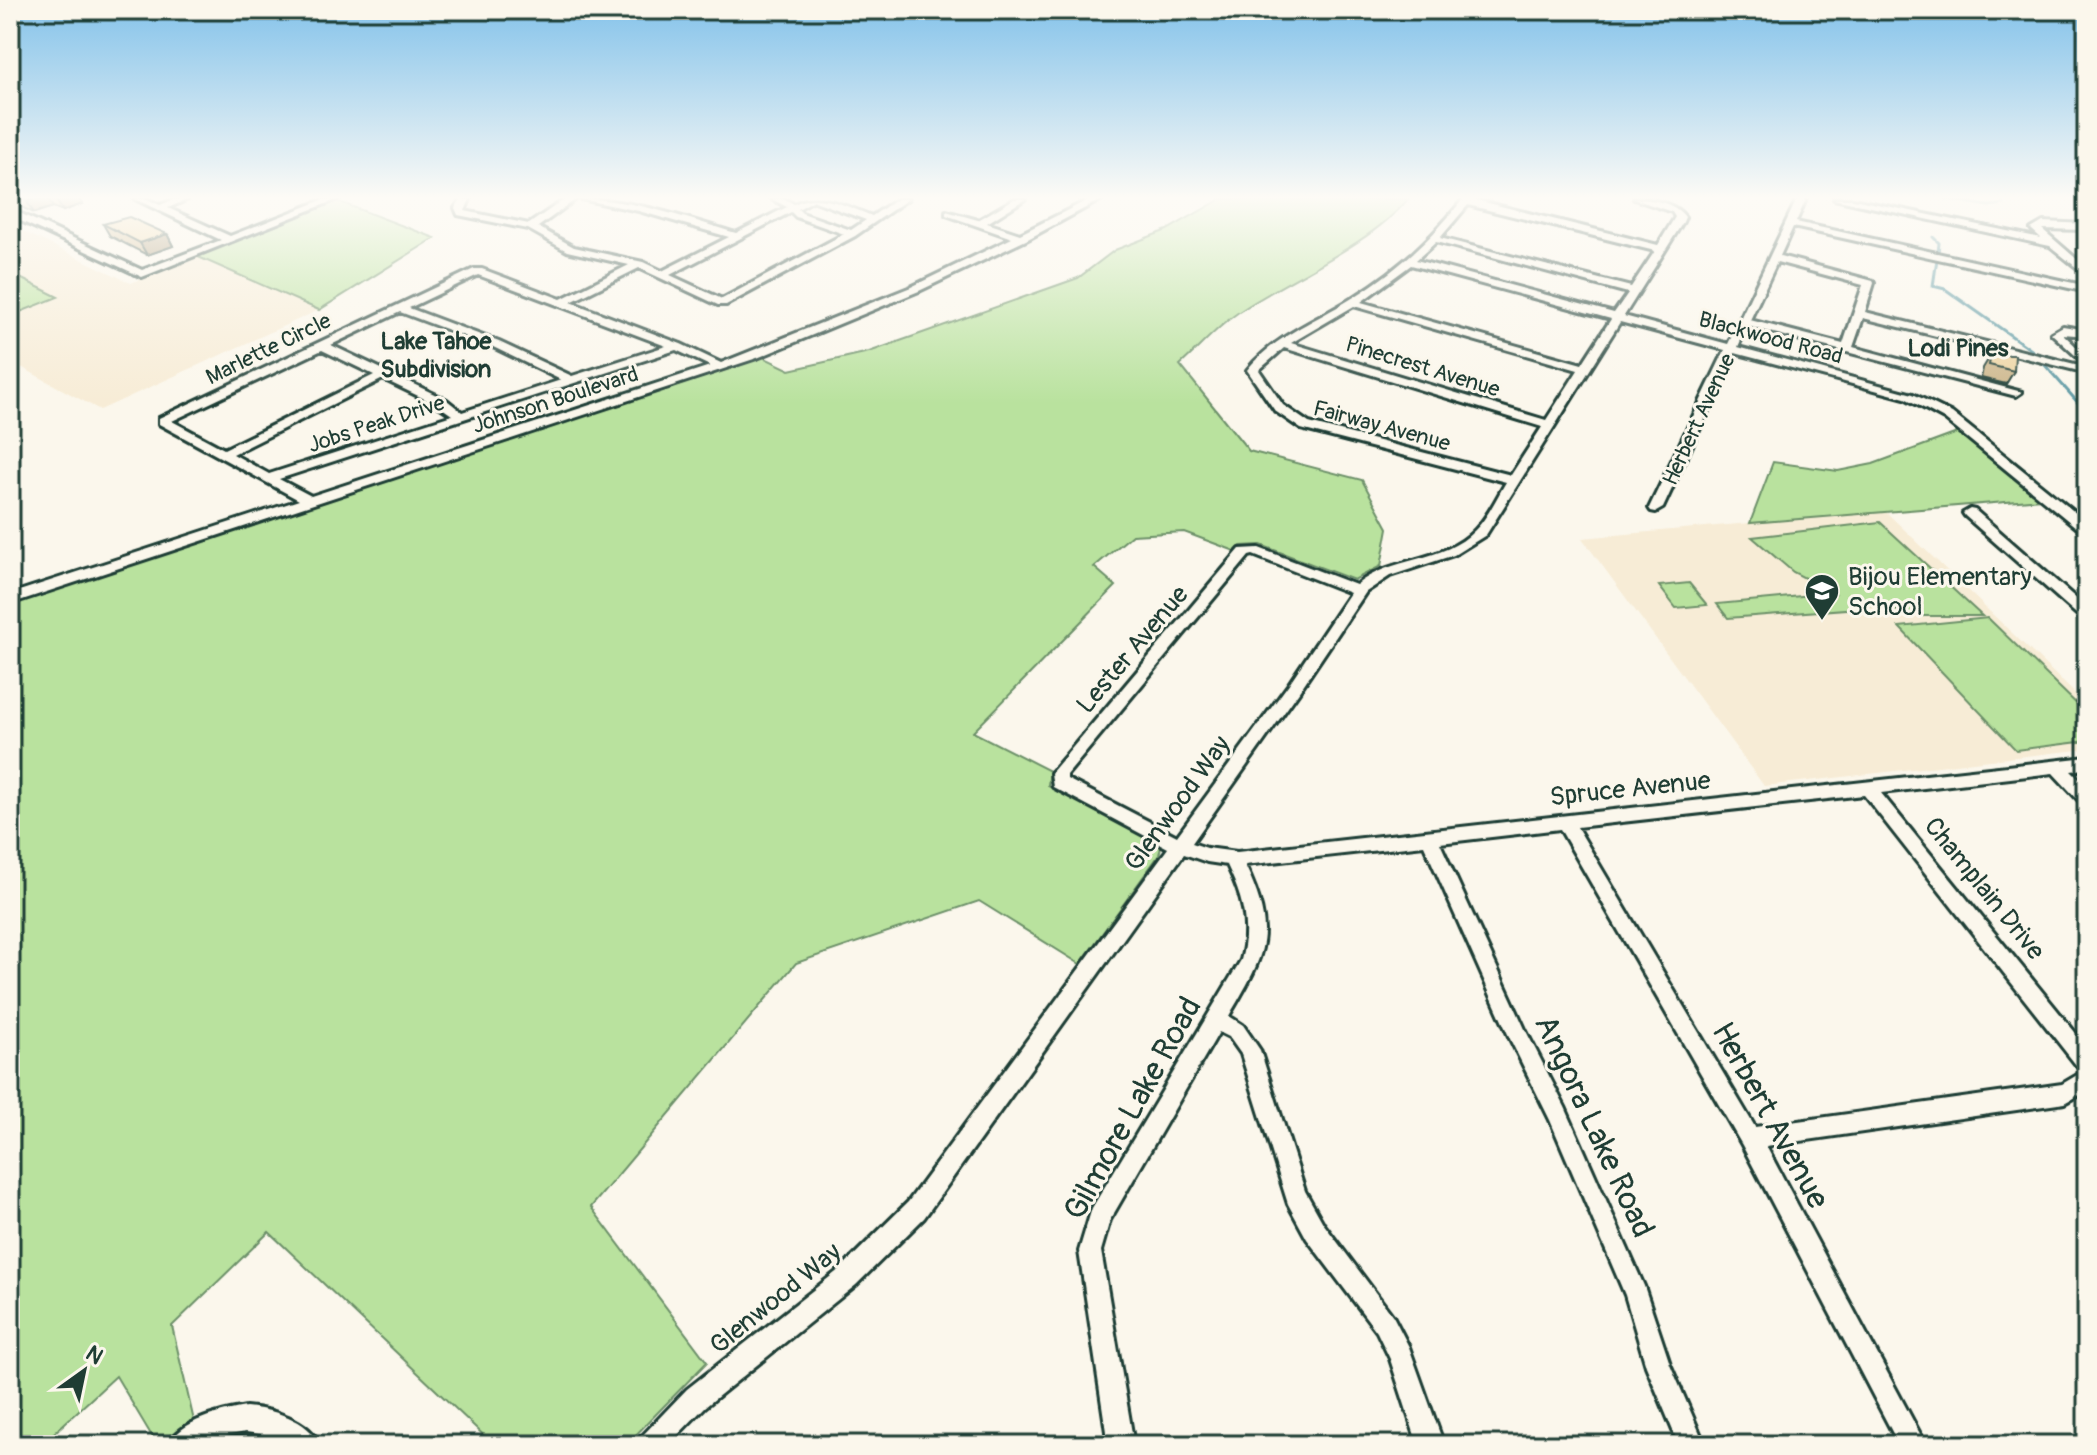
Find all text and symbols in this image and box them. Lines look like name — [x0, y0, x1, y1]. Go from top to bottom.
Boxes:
street label: Blackwood Road — [1696, 305, 1846, 371]
street label: Marlette Circle — [201, 306, 336, 391]
district label: Lake Tahoe Subdivision — [381, 327, 493, 384]
street label: Pinecrest Avenue — [1342, 330, 1503, 404]
district label: Lodi Pines — [1907, 334, 2009, 363]
street label: Herbert Avenue — [1656, 349, 1742, 490]
street label: Johnson Boulevard — [469, 360, 642, 440]
street label: Jobs Peak Drive — [305, 389, 448, 459]
street label: Fairway Avenue — [1310, 394, 1454, 458]
place label: Bijou Elementary School — [1848, 561, 2032, 623]
school or university icon: Bijou Elementary School — [1803, 572, 1841, 622]
street label: Lester Avenue — [1070, 579, 1196, 720]
street label: Glenwood Way — [1118, 730, 1238, 877]
street label: Spruce Avenue — [1548, 765, 1712, 813]
street label: Champlain Drive — [1917, 811, 2052, 967]
street label: Gilmore Lake Road — [1055, 990, 1211, 1227]
street label: Angora Lake Road — [1525, 1009, 1663, 1244]
street label: Herbert Avenue — [1702, 1015, 1838, 1216]
street label: Glenwood Way — [704, 1236, 848, 1361]
north arrow — [44, 1331, 124, 1411]
text: N — [80, 1339, 108, 1371]

